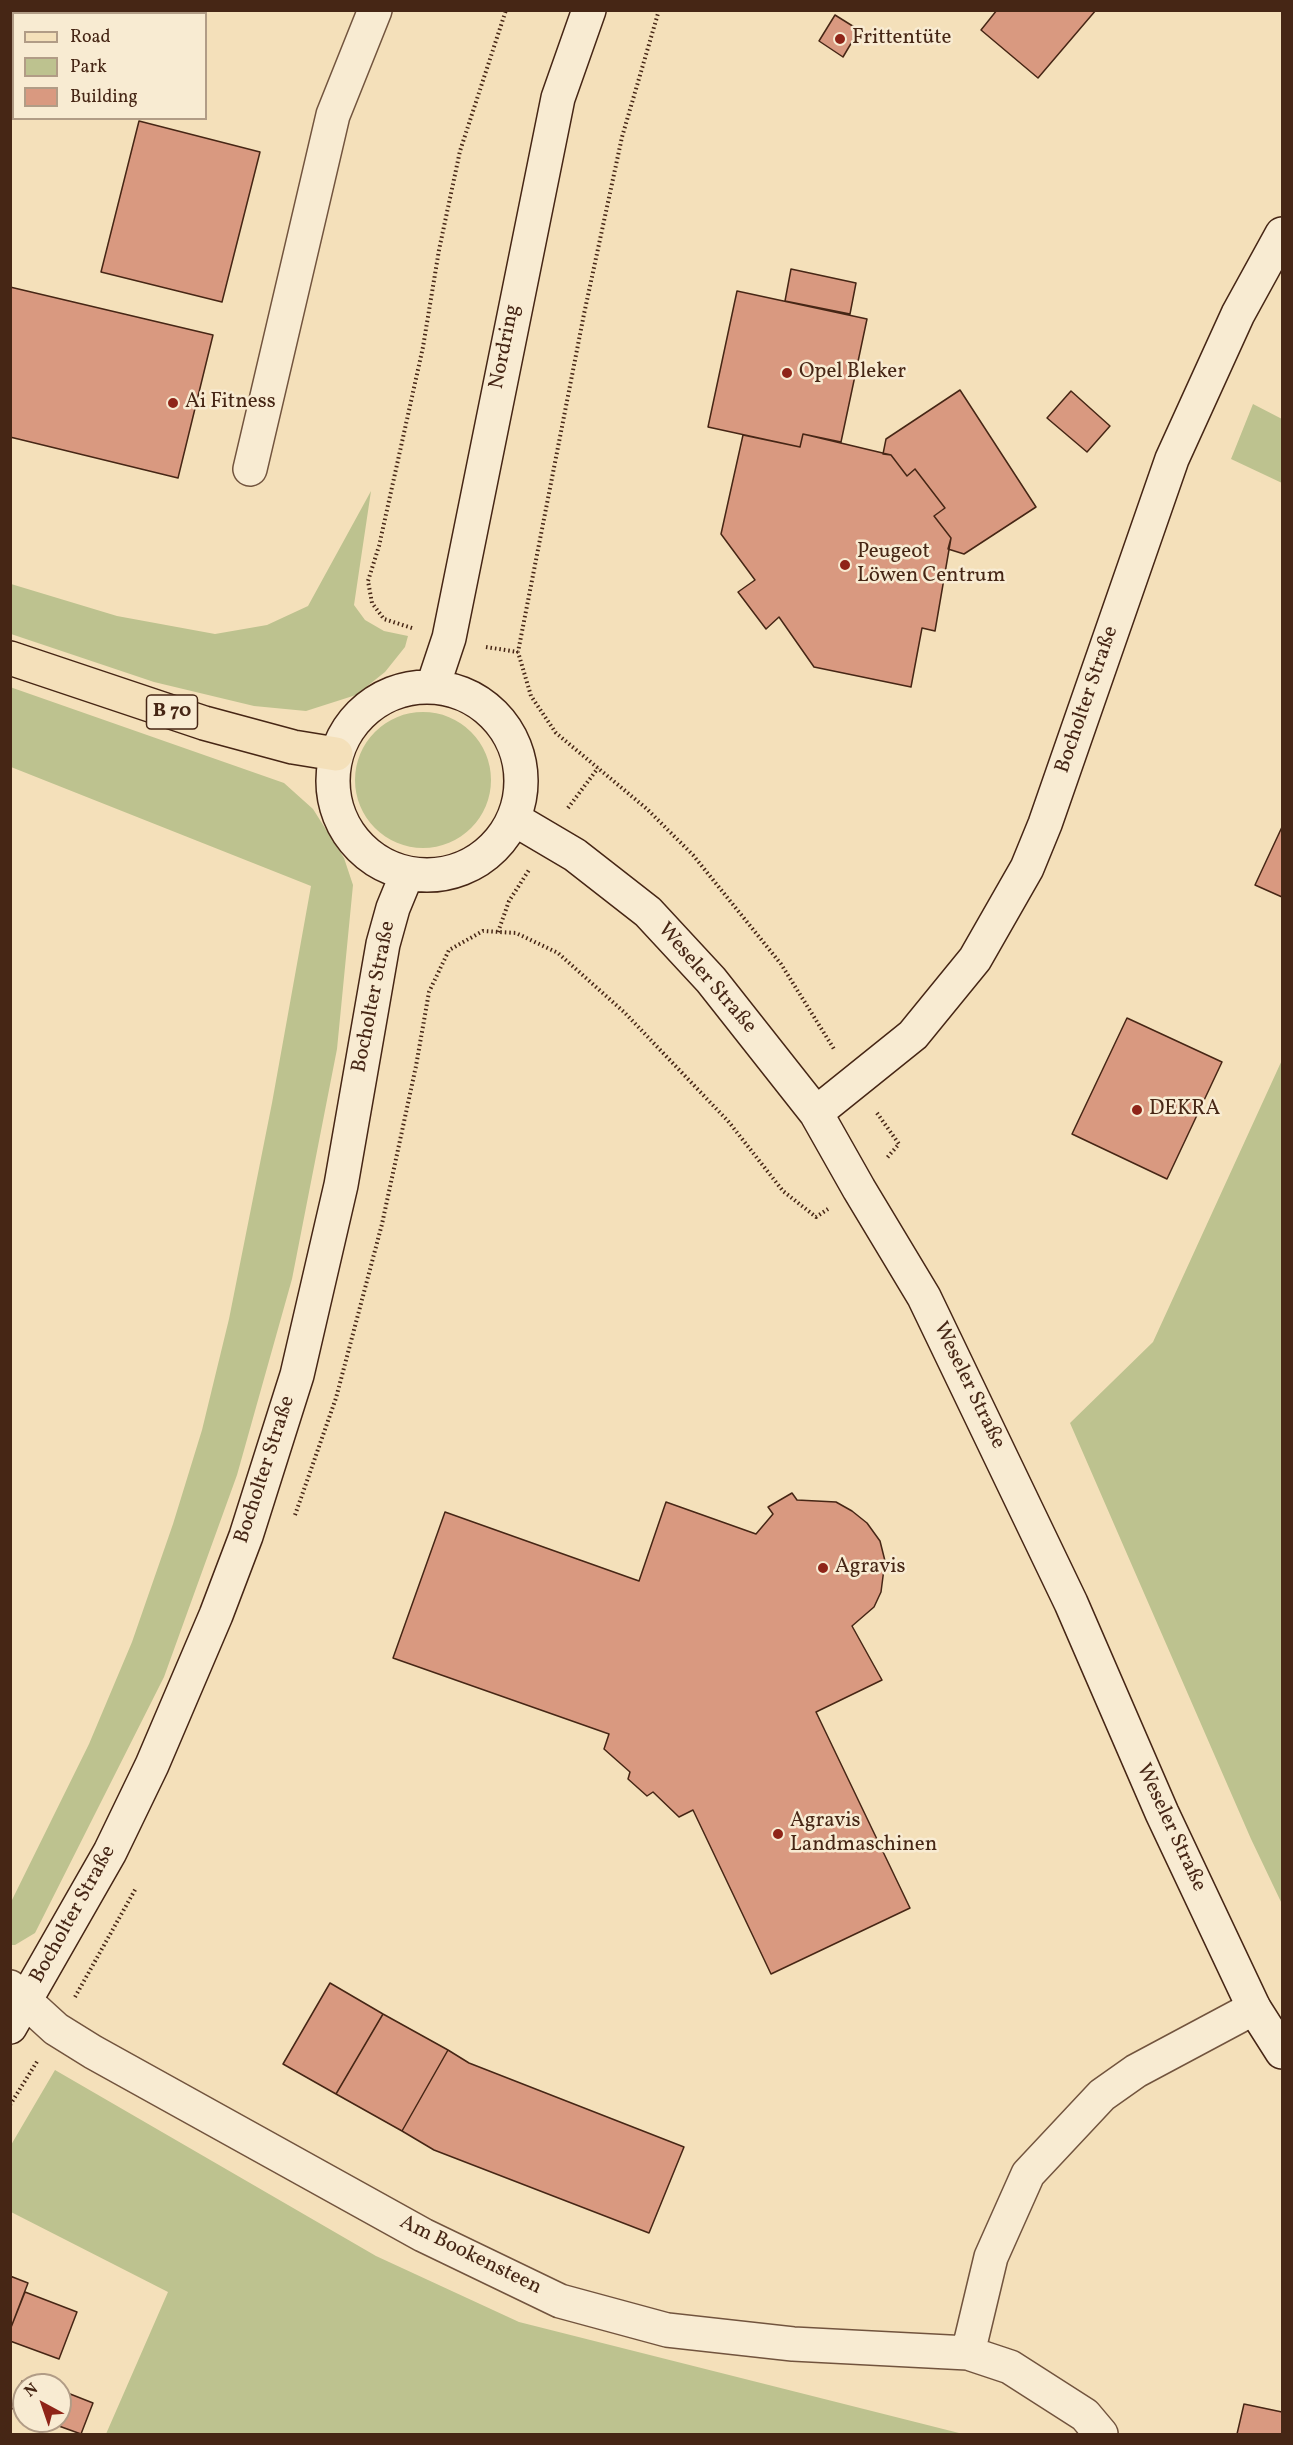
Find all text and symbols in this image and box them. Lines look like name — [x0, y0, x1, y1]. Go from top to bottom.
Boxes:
legend — [12, 12, 207, 120]
text: Road — [70, 25, 111, 50]
place label: Frittentüte — [852, 26, 951, 52]
marker: Frittentüte — [833, 32, 847, 46]
text: Park — [70, 55, 107, 80]
text: Building — [70, 85, 138, 110]
street label: Nordring — [485, 302, 527, 392]
place label: Opel Bleker — [799, 360, 906, 386]
marker: Opel Bleker — [780, 366, 794, 380]
place label: Ai Fitness — [185, 390, 276, 416]
marker: Ai Fitness — [166, 396, 180, 410]
place label: Peugeot Löwen Centrum — [857, 540, 1005, 590]
marker: Peugeot Löwen Centrum — [838, 558, 852, 572]
street label: Bocholter Straße — [1051, 623, 1125, 777]
road number: B 70 — [146, 695, 198, 729]
street label: Bocholter Straße — [348, 919, 402, 1075]
street label: Weseler Straße — [651, 919, 761, 1039]
place label: DEKRA — [1149, 1097, 1220, 1123]
marker: DEKRA — [1130, 1103, 1144, 1117]
street label: Weseler Straße — [926, 1318, 1010, 1454]
street label: Bocholter Straße — [230, 1393, 302, 1547]
place label: Agravis — [835, 1555, 906, 1581]
marker: Agravis — [816, 1561, 830, 1575]
street label: Weseler Straße — [1129, 1760, 1211, 1896]
place label: Agravis Landmaschinen — [790, 1809, 937, 1859]
marker: Agravis Landmaschinen — [771, 1827, 785, 1841]
street label: Bocholter Straße — [26, 1842, 122, 1988]
street label: Am Bookensteen — [395, 2211, 545, 2301]
north arrow — [12, 2373, 72, 2433]
text: N — [20, 2379, 43, 2403]

